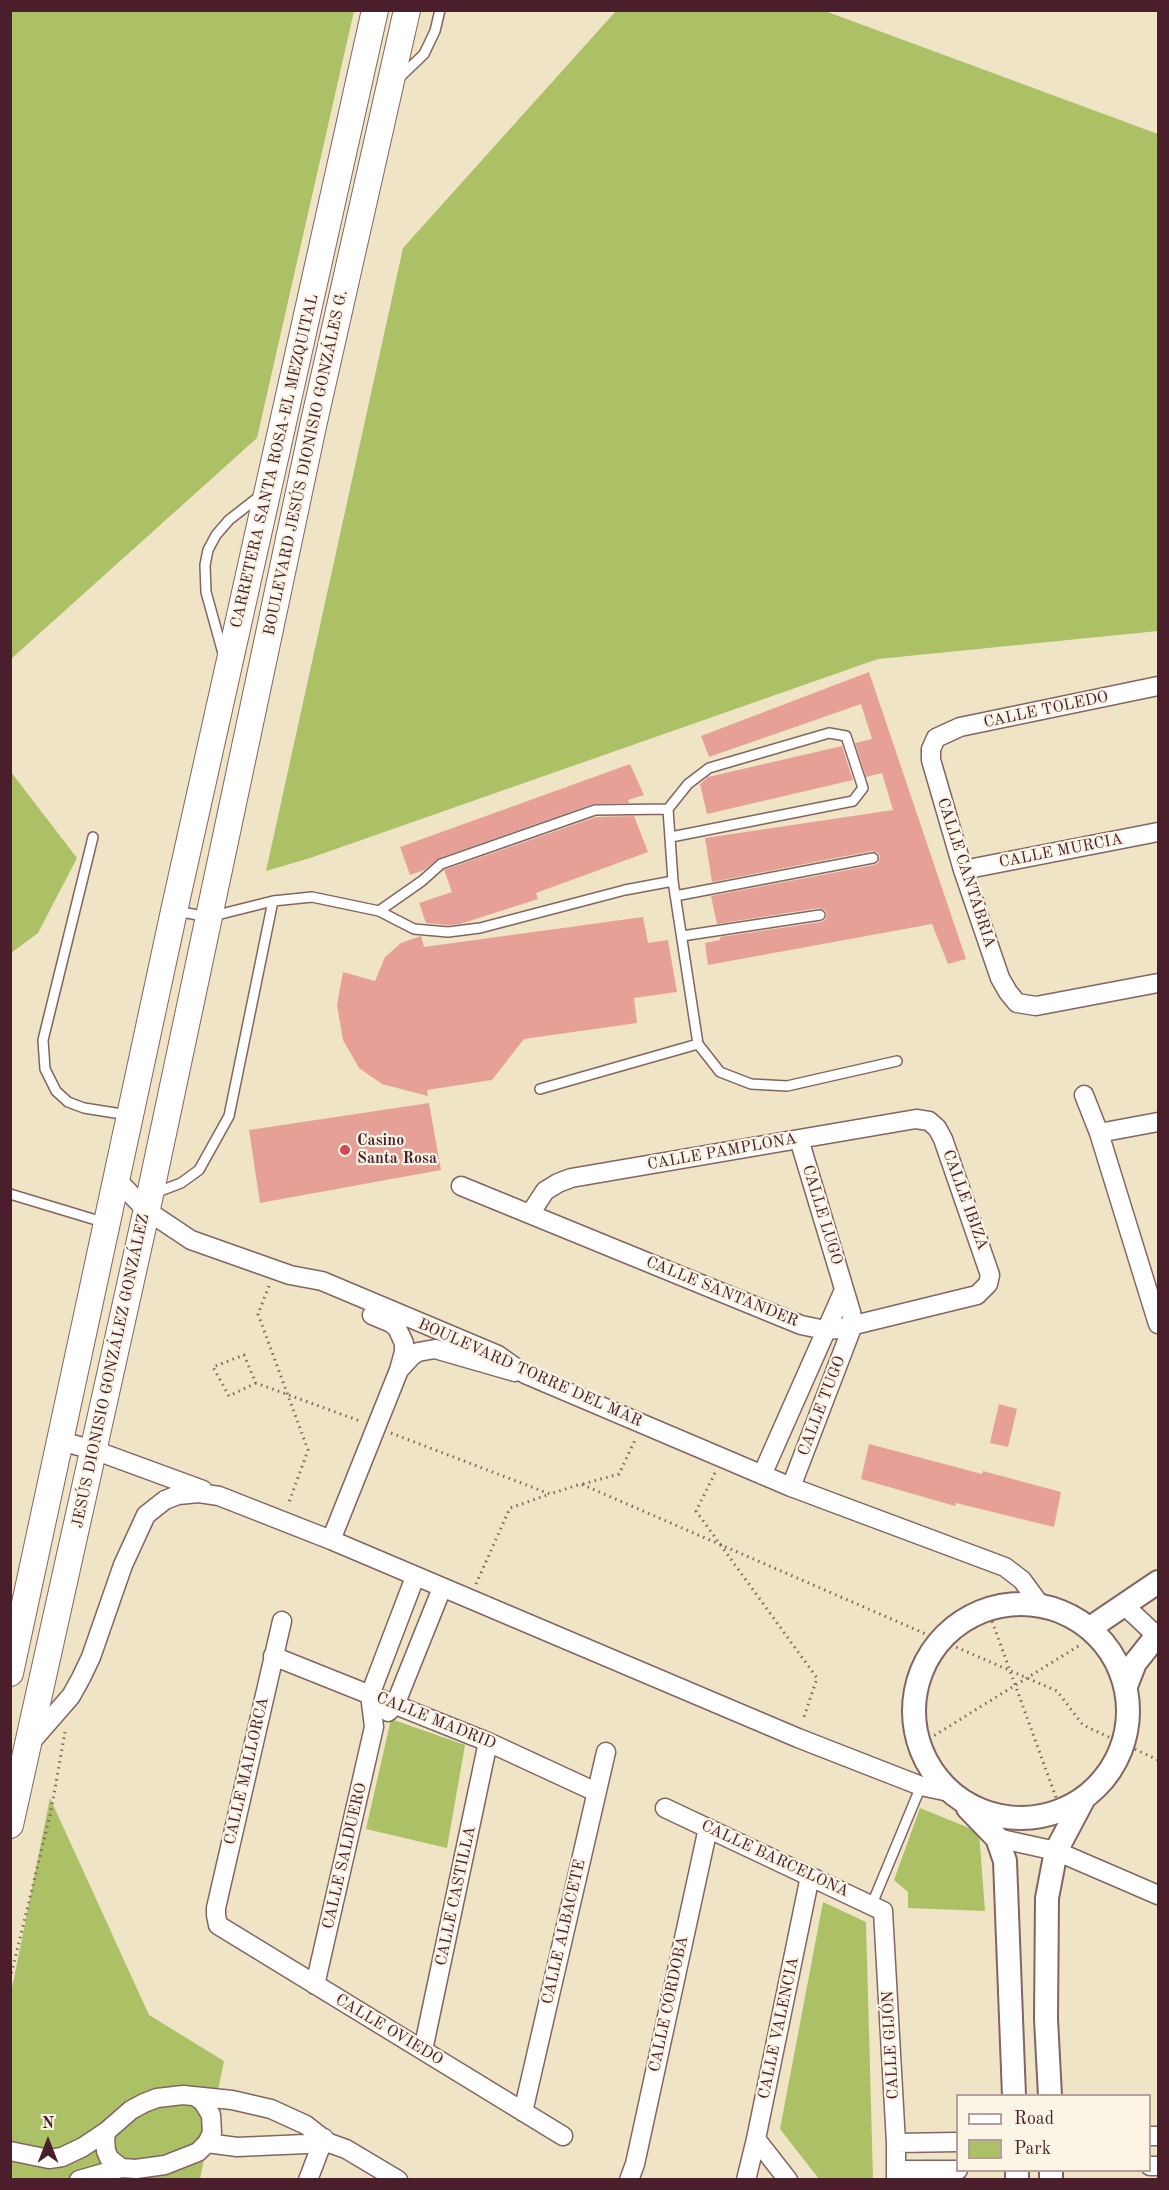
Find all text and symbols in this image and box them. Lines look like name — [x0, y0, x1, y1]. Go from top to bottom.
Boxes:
street label: BOULEVARD JESÚS DIONISIO GONZÁLES G. — [260, 288, 352, 638]
street label: CARRETERA SANTA ROSA-EL MEZQUITAL — [227, 292, 323, 630]
street label: CALLE TOLEDO — [982, 687, 1110, 733]
street label: CALLE CANTABRIA — [933, 795, 999, 951]
street label: CALLE MURCIA — [997, 830, 1125, 872]
street label: CALLE PAMPLONA — [646, 1129, 798, 1175]
place label: Casino Santa Rosa — [357, 1131, 437, 1169]
marker: Casino Santa Rosa — [338, 1143, 352, 1157]
street label: CALLE IBIZA — [938, 1147, 992, 1253]
street label: CALLE LUGO — [798, 1163, 846, 1267]
street label: JESÚS DIONISIO GONZÁLEZ GONZÁLEZ — [68, 1212, 154, 1530]
street label: CALLE SANTANDER — [643, 1253, 801, 1331]
street label: BOULEVARD TORRE DEL MAR — [415, 1315, 645, 1431]
street label: CALLE TUGO — [794, 1353, 850, 1459]
street label: CALLE MADRID — [373, 1688, 499, 1754]
street label: CALLE MALLORCA — [221, 1695, 273, 1847]
street label: CALLE SALDUERO — [319, 1781, 371, 1931]
street label: CALLE BARCELONA — [698, 1816, 852, 1902]
street label: CALLE CASTILLA — [432, 1824, 480, 1968]
street label: CALLE ALBACETE — [538, 1858, 590, 2006]
street label: CALLE CÓRDOBA — [645, 1934, 693, 2074]
street label: CALLE VALENCIA — [755, 1955, 803, 2101]
street label: CALLE OVIEDO — [332, 1990, 446, 2070]
street label: CALLE GIJÓN — [879, 1990, 903, 2100]
legend — [956, 2094, 1151, 2172]
text: Road — [1014, 2110, 1054, 2128]
north arrow — [18, 2112, 78, 2172]
text: N — [42, 2116, 54, 2132]
text: Park — [1014, 2140, 1051, 2158]

